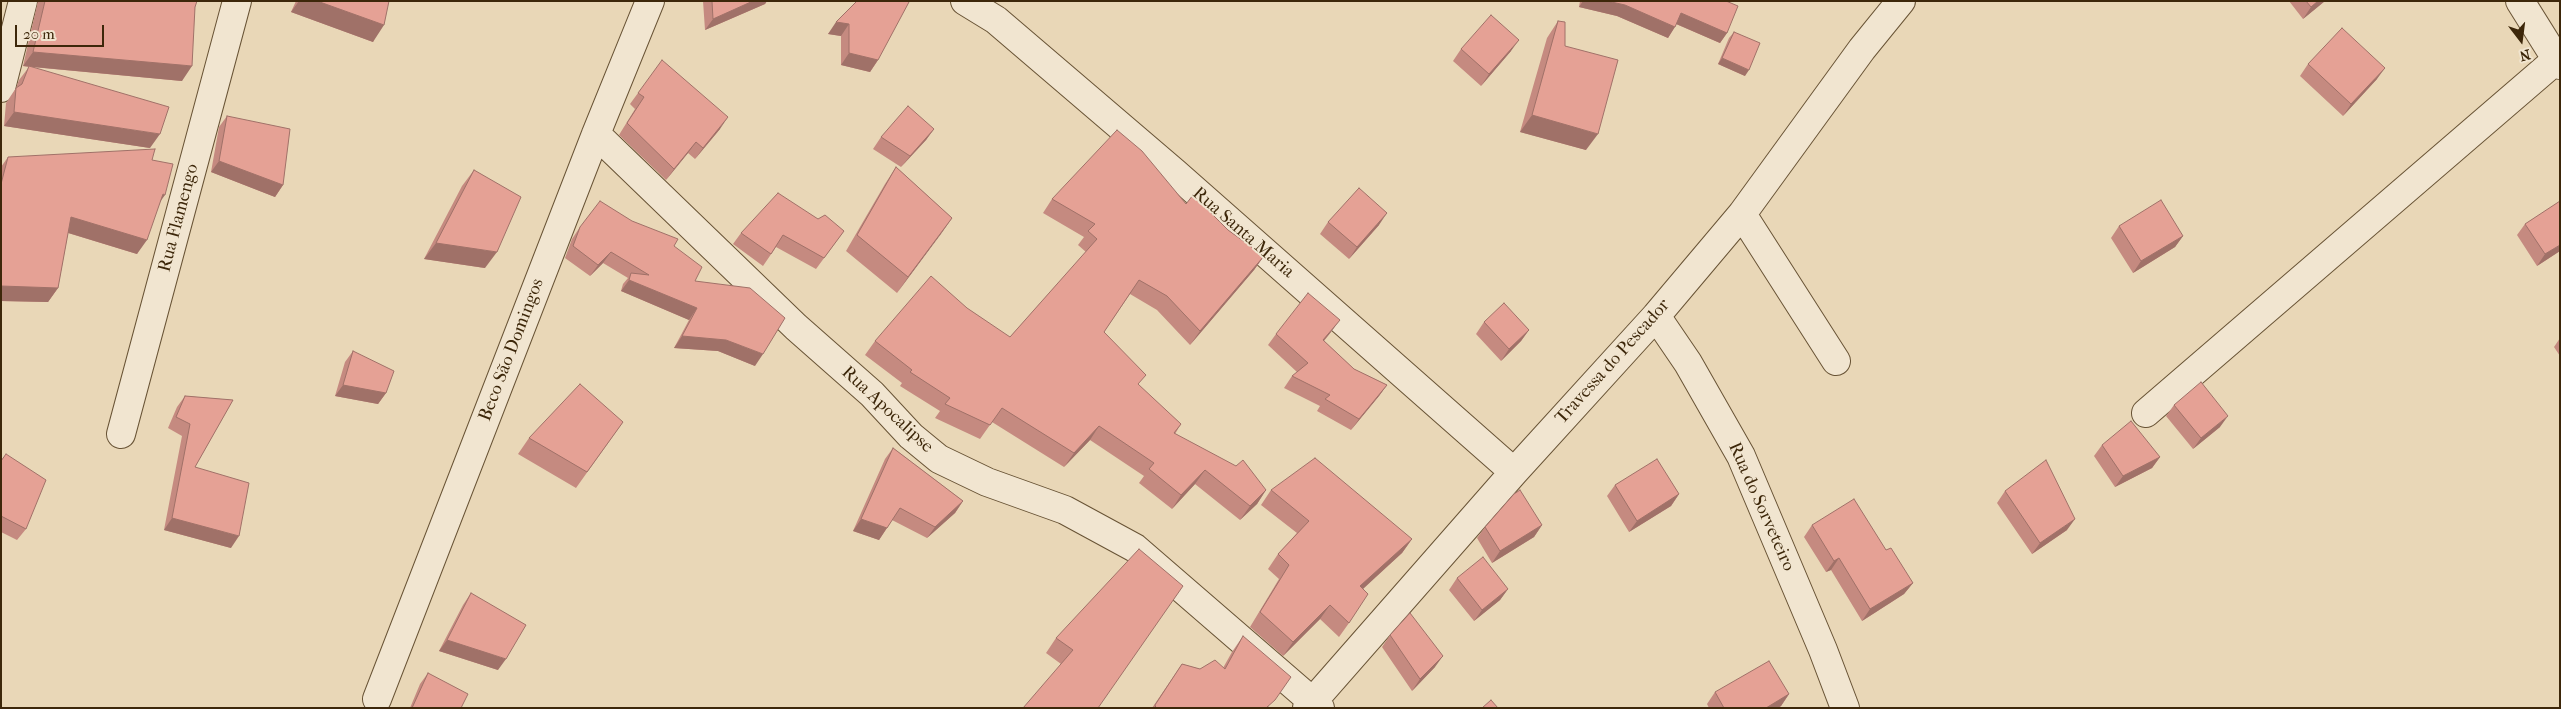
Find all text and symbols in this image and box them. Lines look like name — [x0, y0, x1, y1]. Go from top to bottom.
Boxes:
scale bar — [18, 15, 106, 47]
north arrow — [2496, 15, 2546, 65]
text: 20 m — [23, 25, 55, 43]
text: N — [2518, 45, 2532, 65]
street label: Rua Flamengo — [154, 161, 204, 275]
street label: Rua Santa Maria — [1188, 183, 1298, 283]
street label: Beco São Domingos — [475, 276, 549, 424]
street label: Travessa do Pescador — [1551, 295, 1675, 429]
street label: Rua Apocalipse — [837, 362, 937, 458]
street label: Rua do Sorveteiro — [1723, 439, 1799, 575]

